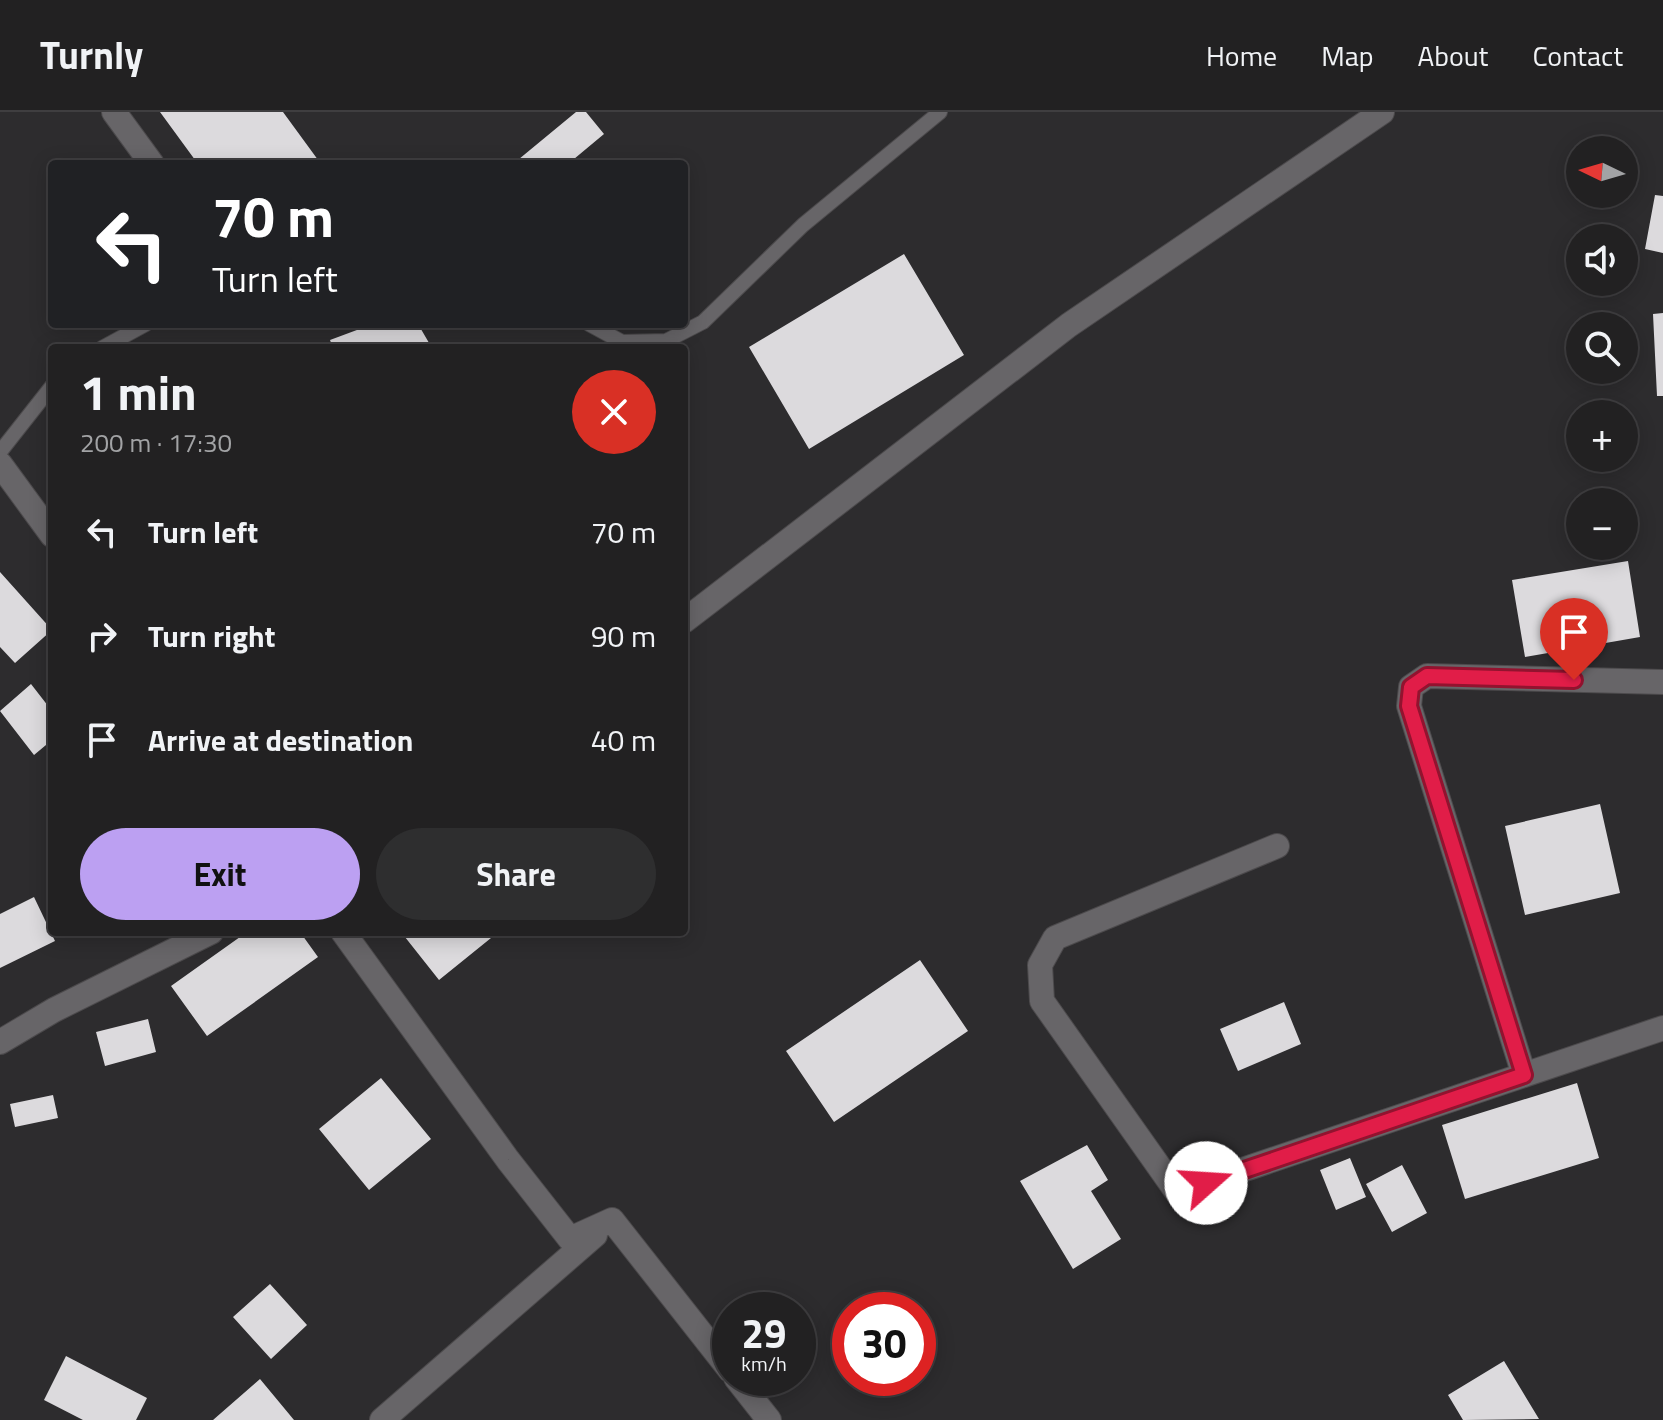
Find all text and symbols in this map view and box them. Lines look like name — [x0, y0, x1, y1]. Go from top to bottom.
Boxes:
text: Turnly — [40, 26, 143, 84]
text: Home — [1206, 34, 1277, 77]
text: Map — [1321, 34, 1374, 77]
text: About — [1418, 34, 1488, 77]
text: Contact — [1532, 34, 1623, 77]
north arrow — [1566, 136, 1638, 208]
map controls — [1566, 136, 1638, 560]
text: 70 m — [212, 174, 334, 259]
icon: left — [80, 192, 184, 296]
button: sound — [1566, 224, 1638, 296]
text: Turn left — [212, 251, 338, 306]
button: search — [1566, 312, 1638, 384]
text: 1 min — [80, 356, 197, 429]
button: close — [572, 370, 656, 454]
button: + — [1566, 400, 1638, 472]
text: 200 m · 17:30 — [80, 423, 232, 462]
button: − — [1566, 488, 1638, 560]
text: Turn left — [148, 509, 258, 555]
text: 70 m — [591, 509, 656, 555]
icon: left — [80, 510, 124, 554]
pin — [1540, 598, 1608, 680]
icon: arrive — [1552, 610, 1596, 654]
text: Turn right — [148, 613, 276, 659]
text: 90 m — [591, 613, 656, 659]
icon: right — [80, 614, 124, 658]
text: Arrive at destination — [148, 717, 413, 763]
text: 40 m — [591, 717, 656, 763]
icon: arrive — [80, 718, 124, 762]
button: Exit — [80, 828, 360, 920]
button: Share — [376, 828, 656, 920]
position arrow — [1164, 1141, 1248, 1225]
speed limit sign: 30 — [832, 1292, 936, 1396]
text: 29 — [742, 1303, 786, 1364]
text: km/h — [741, 1348, 787, 1379]

